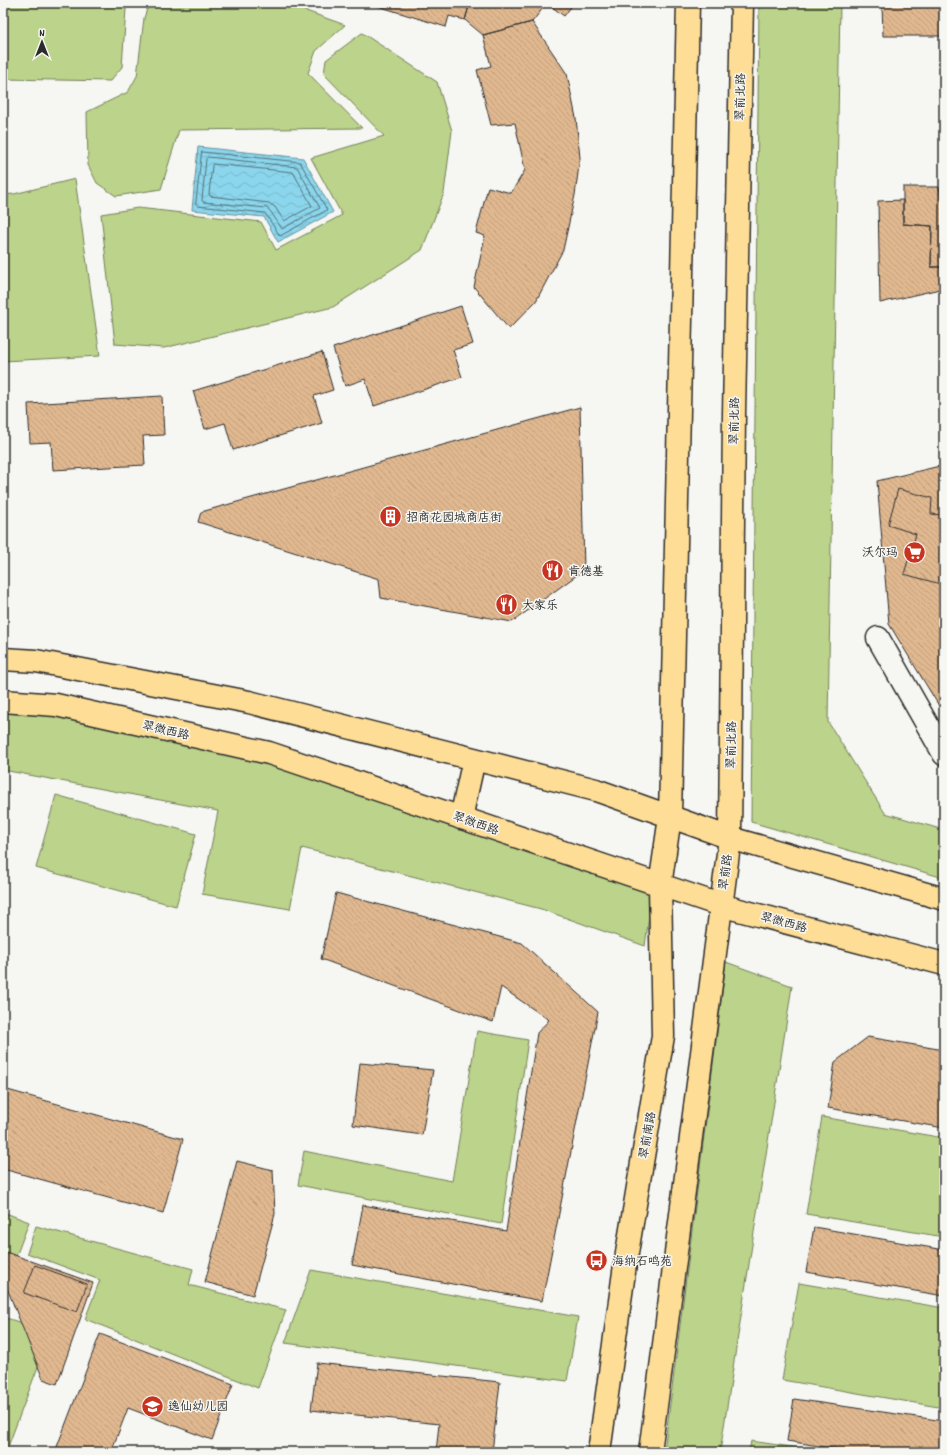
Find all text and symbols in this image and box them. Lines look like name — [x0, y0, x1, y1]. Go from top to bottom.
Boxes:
north arrow — [22, 22, 62, 62]
text: N — [39, 26, 45, 42]
street label: 翠前北路 — [733, 73, 750, 121]
street label: 翠前北路 — [727, 397, 744, 445]
building icon: 招商花园城商店街 — [378, 504, 404, 530]
place label: 招商花园城商店街 — [406, 510, 502, 527]
supermarket icon: 沃尔玛 — [901, 539, 927, 565]
place label: 沃尔玛 — [862, 545, 898, 562]
restaurant icon: 肯德基 — [539, 558, 565, 584]
place label: 肯德基 — [568, 564, 604, 581]
restaurant icon: 大家乐 — [494, 592, 520, 618]
place label: 大家乐 — [522, 598, 558, 615]
street label: 翠微西路 — [140, 718, 191, 745]
street label: 翠前北路 — [724, 721, 741, 769]
street label: 翠微西路 — [450, 809, 501, 840]
street label: 翠前路 — [716, 853, 737, 891]
street label: 翠微西路 — [758, 909, 809, 938]
street label: 翠前南路 — [636, 1110, 661, 1160]
bus stop icon: 海纳石鸣苑 — [583, 1248, 609, 1274]
place label: 海纳石鸣苑 — [612, 1254, 672, 1271]
school or university icon: 逸仙幼儿园 — [140, 1393, 166, 1419]
place label: 逸仙幼儿园 — [168, 1399, 228, 1416]

